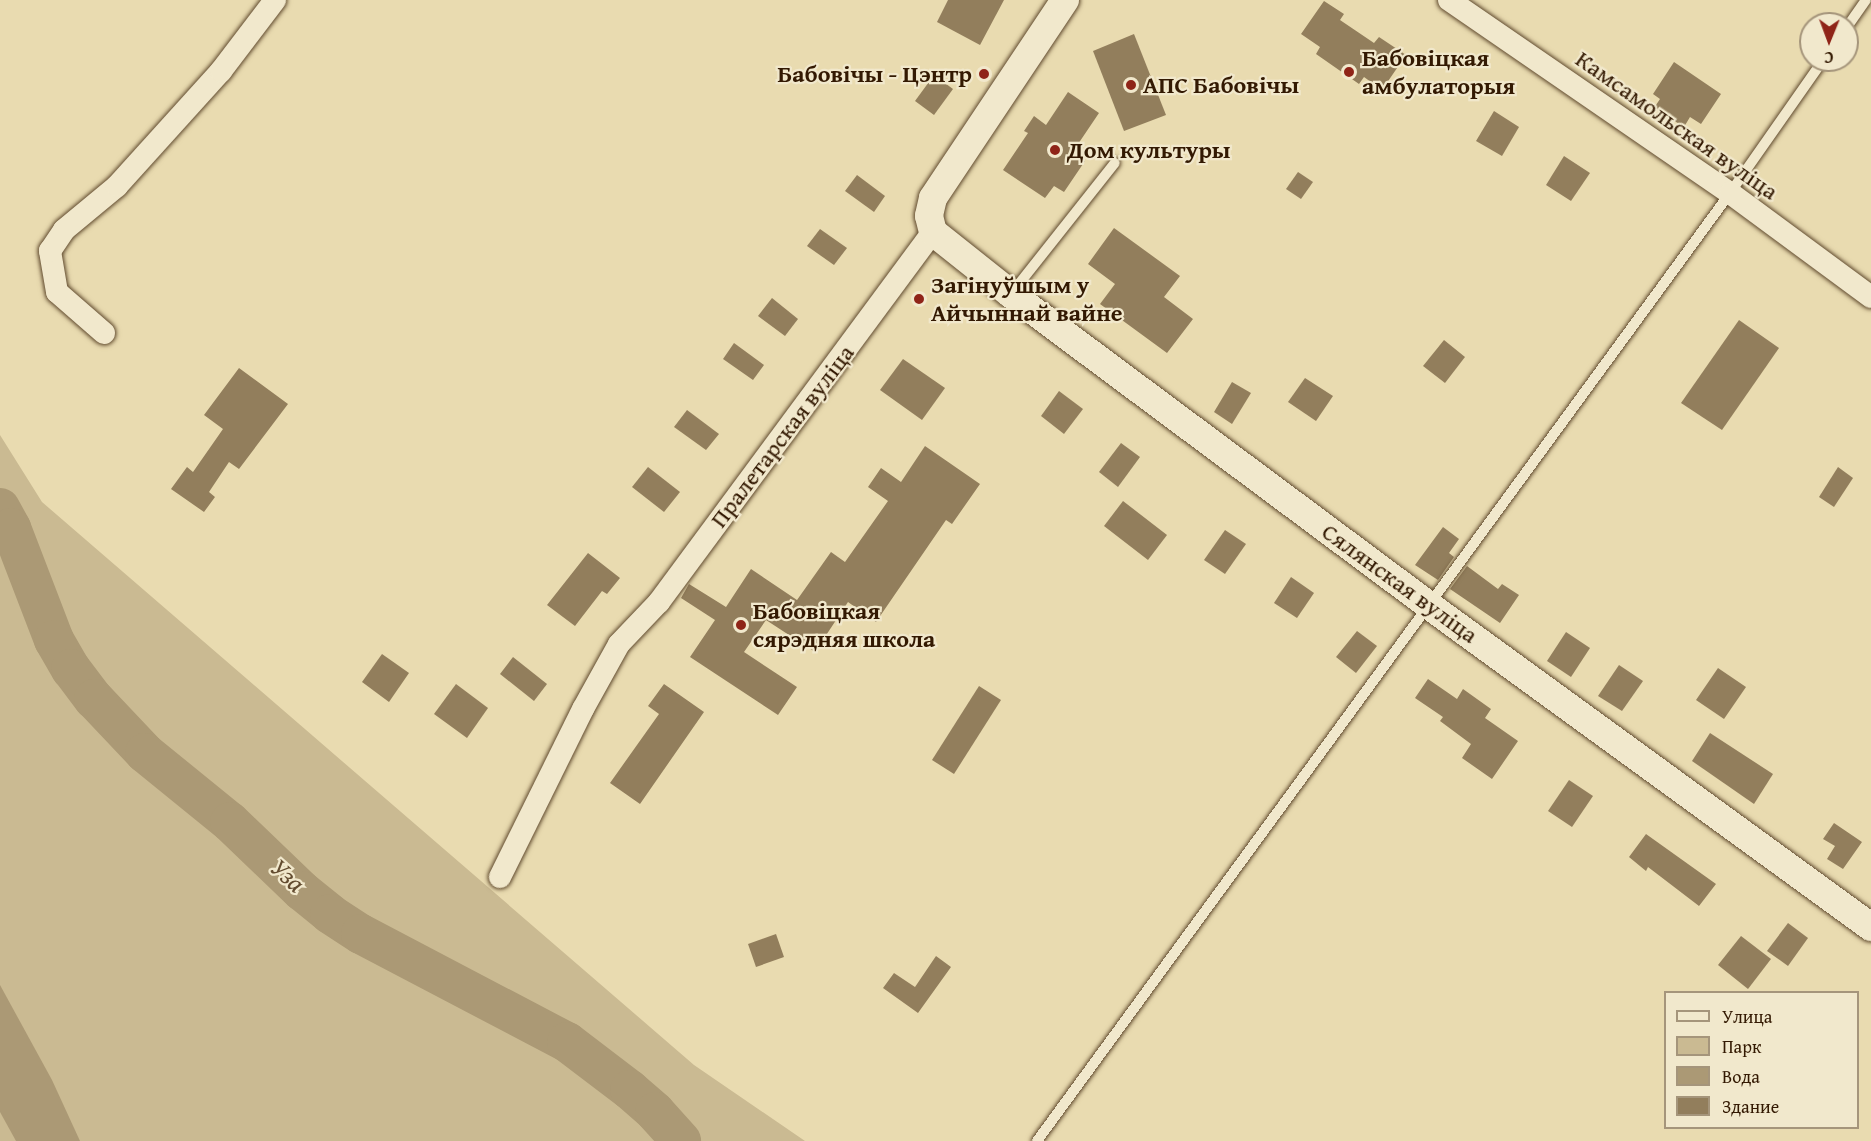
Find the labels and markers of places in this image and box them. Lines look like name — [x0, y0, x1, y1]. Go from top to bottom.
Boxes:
place label: Бабовіцкая амбулаторыя — [1362, 44, 1515, 100]
place label: Бабовічы - Цэнтр — [777, 60, 972, 88]
marker: Бабовіцкая амбулаторыя — [1340, 63, 1358, 81]
marker: Бабовічы - Цэнтр — [977, 67, 991, 81]
place label: АПС Бабовічы — [1143, 71, 1299, 99]
marker: АПС Бабовічы — [1124, 78, 1138, 92]
place label: Дом культуры — [1067, 136, 1230, 164]
marker: Дом культуры — [1048, 143, 1062, 157]
place label: Загінуўшым у Айчыннай вайне — [931, 271, 1123, 327]
marker: Загінуўшым у Айчыннай вайне — [912, 292, 926, 306]
place label: Бабовіцкая сярэдняя школа — [753, 597, 935, 653]
marker: Бабовіцкая сярэдняя школа — [734, 618, 748, 632]

